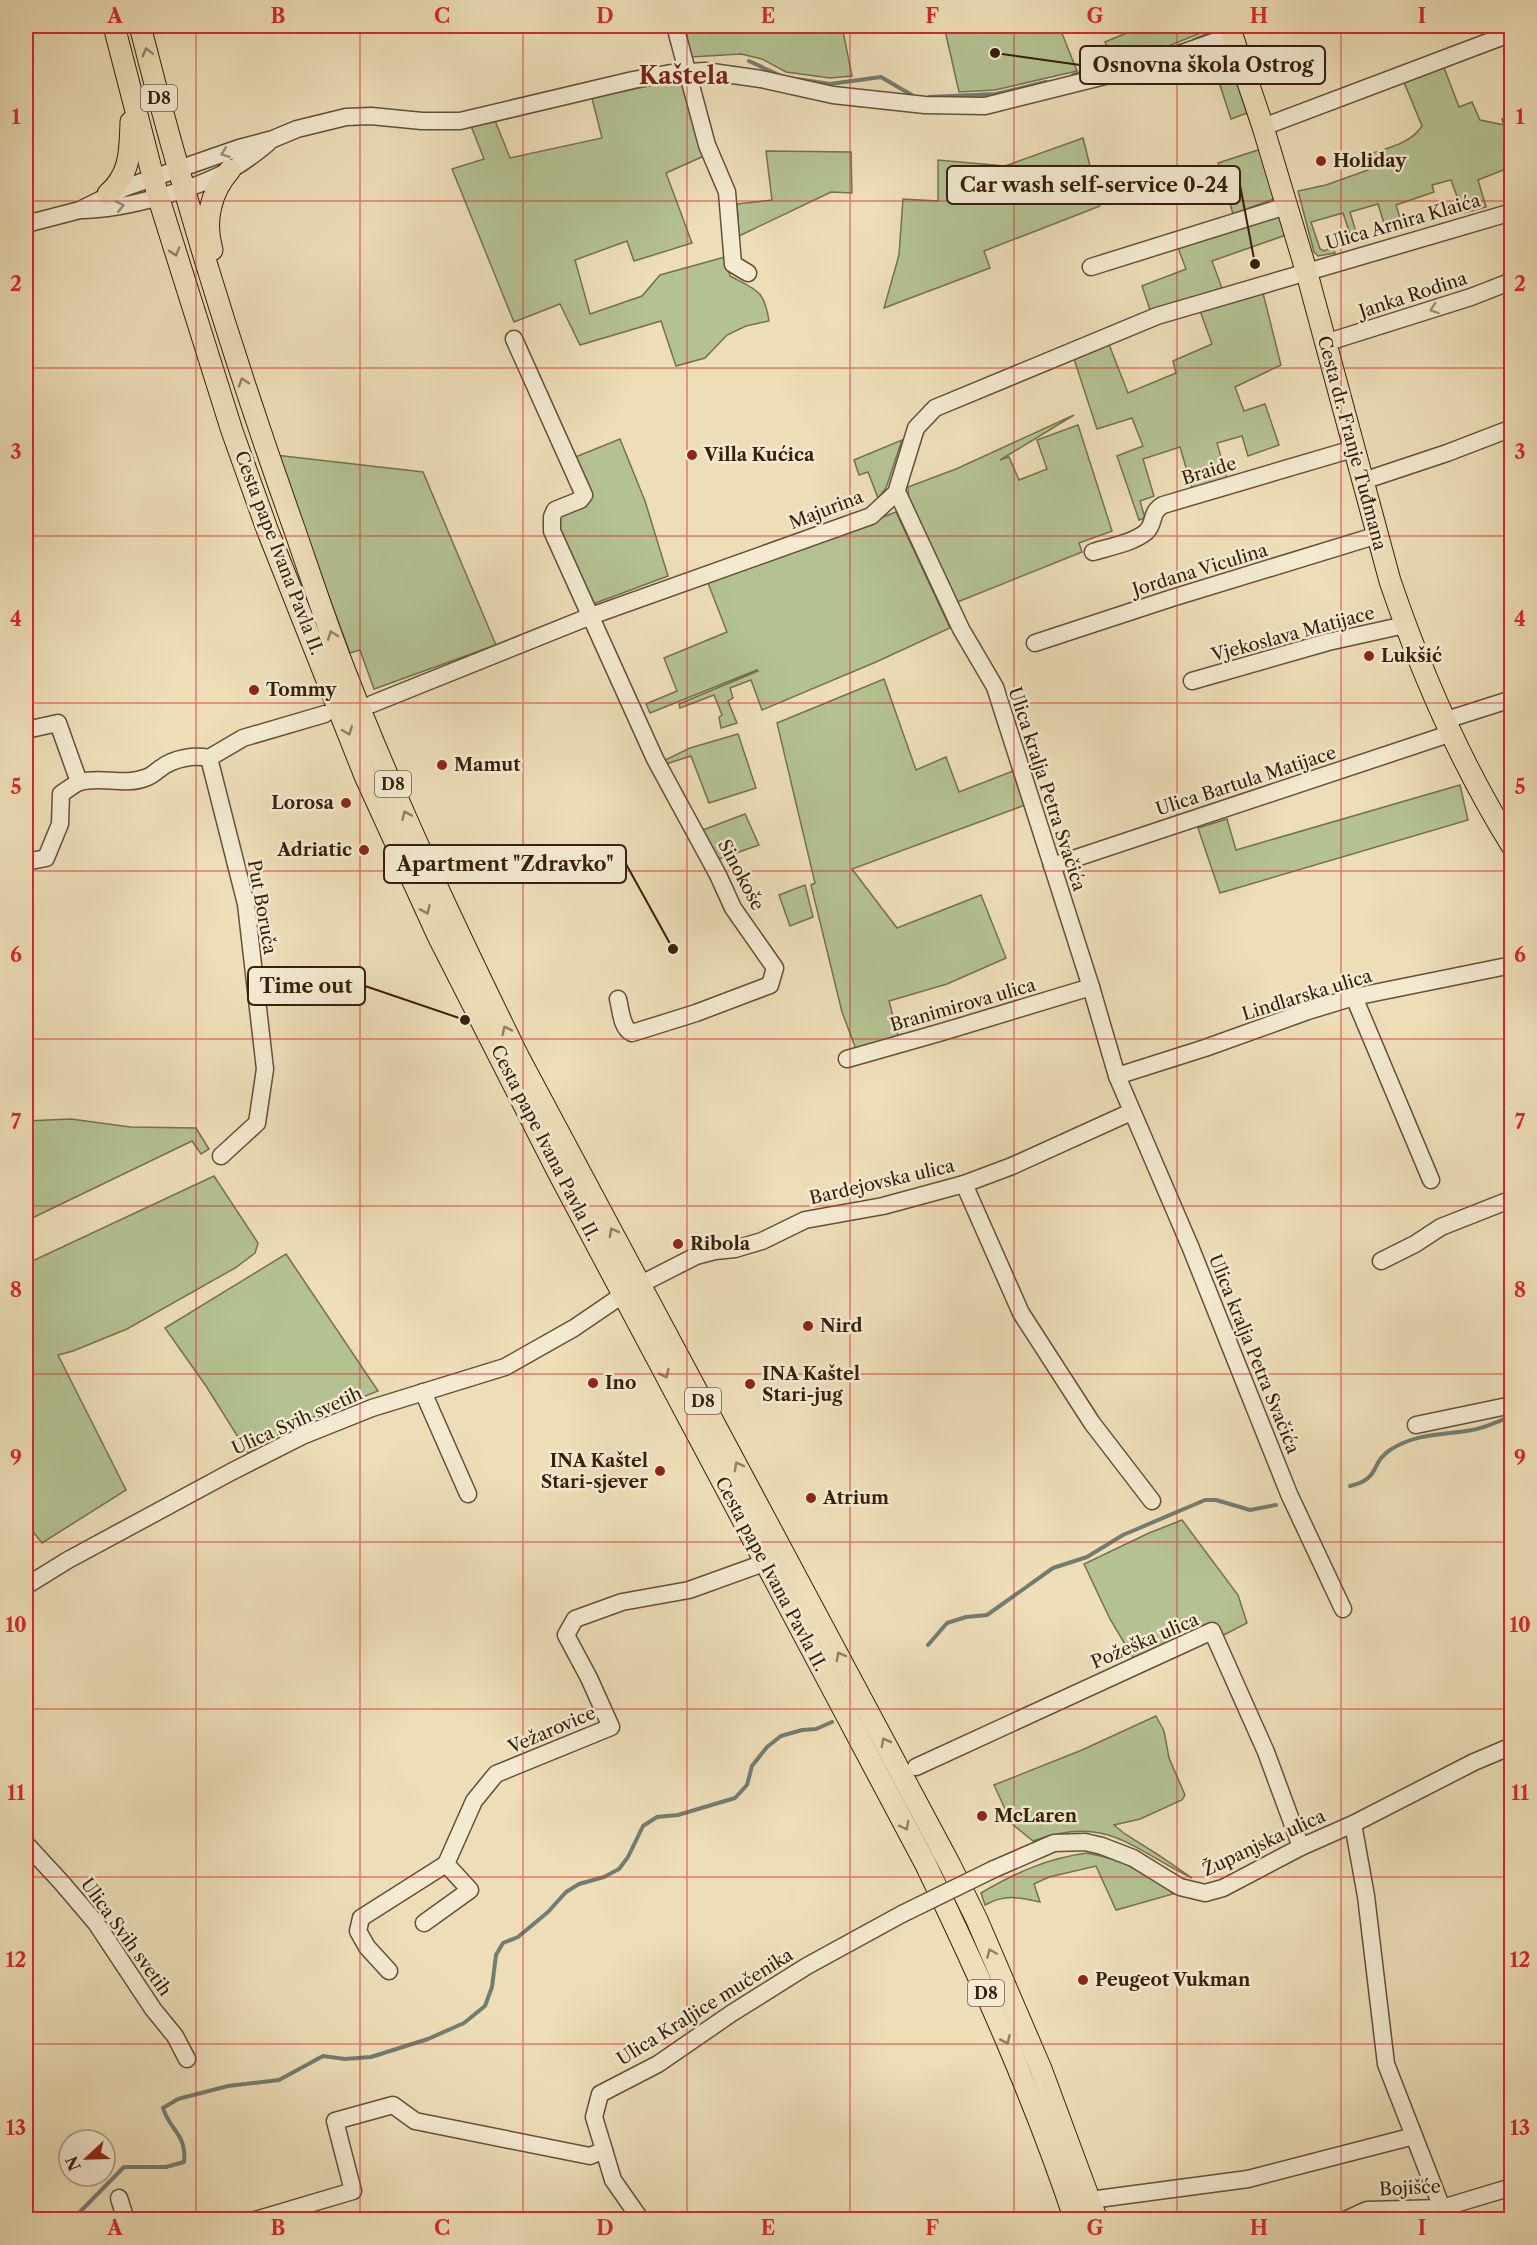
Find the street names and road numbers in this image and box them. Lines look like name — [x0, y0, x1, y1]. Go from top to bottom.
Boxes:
road number: D8 — [141, 85, 177, 111]
street label: Ulica Arnira Klaića — [1323, 189, 1484, 255]
street label: Janka Rodina — [1353, 267, 1470, 324]
street label: Cesta dr. Franje Tuđmana — [1313, 333, 1391, 553]
street label: Cesta pape Ivana Pavla II. — [230, 448, 328, 658]
street label: Braide — [1179, 452, 1239, 490]
street label: Majurina — [786, 486, 867, 534]
street label: Jordana Viculina — [1127, 539, 1271, 602]
street label: Vjekoslava Matijace — [1208, 602, 1377, 667]
street label: Ulica kralja Petra Svačića — [1004, 684, 1091, 894]
street label: Ulica Bartula Matijace — [1153, 741, 1339, 821]
road number: D8 — [375, 771, 411, 797]
street label: Sinokoše — [713, 836, 769, 914]
street label: Put Boruča — [243, 858, 281, 956]
street label: Lindlarska ulica — [1239, 965, 1375, 1025]
street label: Branimirova ulica — [888, 974, 1039, 1036]
street label: Cesta pape Ivana Pavla II. — [486, 1041, 604, 1245]
street label: Bardejovska ulica — [807, 1154, 957, 1209]
street label: Ulica kralja Petra Svačića — [1204, 1251, 1304, 1457]
street label: Ulica Svih svetih — [228, 1382, 366, 1460]
road number: D8 — [685, 1388, 721, 1414]
street label: Cesta pape Ivana Pavla II. — [710, 1473, 832, 1675]
street label: Požeška ulica — [1088, 1608, 1203, 1674]
street label: Vežarovice — [504, 1702, 599, 1759]
street label: Županjska ulica — [1198, 1803, 1329, 1881]
street label: Ulica Svih svetih — [76, 1874, 176, 2000]
street label: Ulica Kraljice mučenika — [613, 1944, 797, 2070]
road number: D8 — [968, 1980, 1004, 2006]
street label: Bojišće — [1379, 2175, 1441, 2201]

